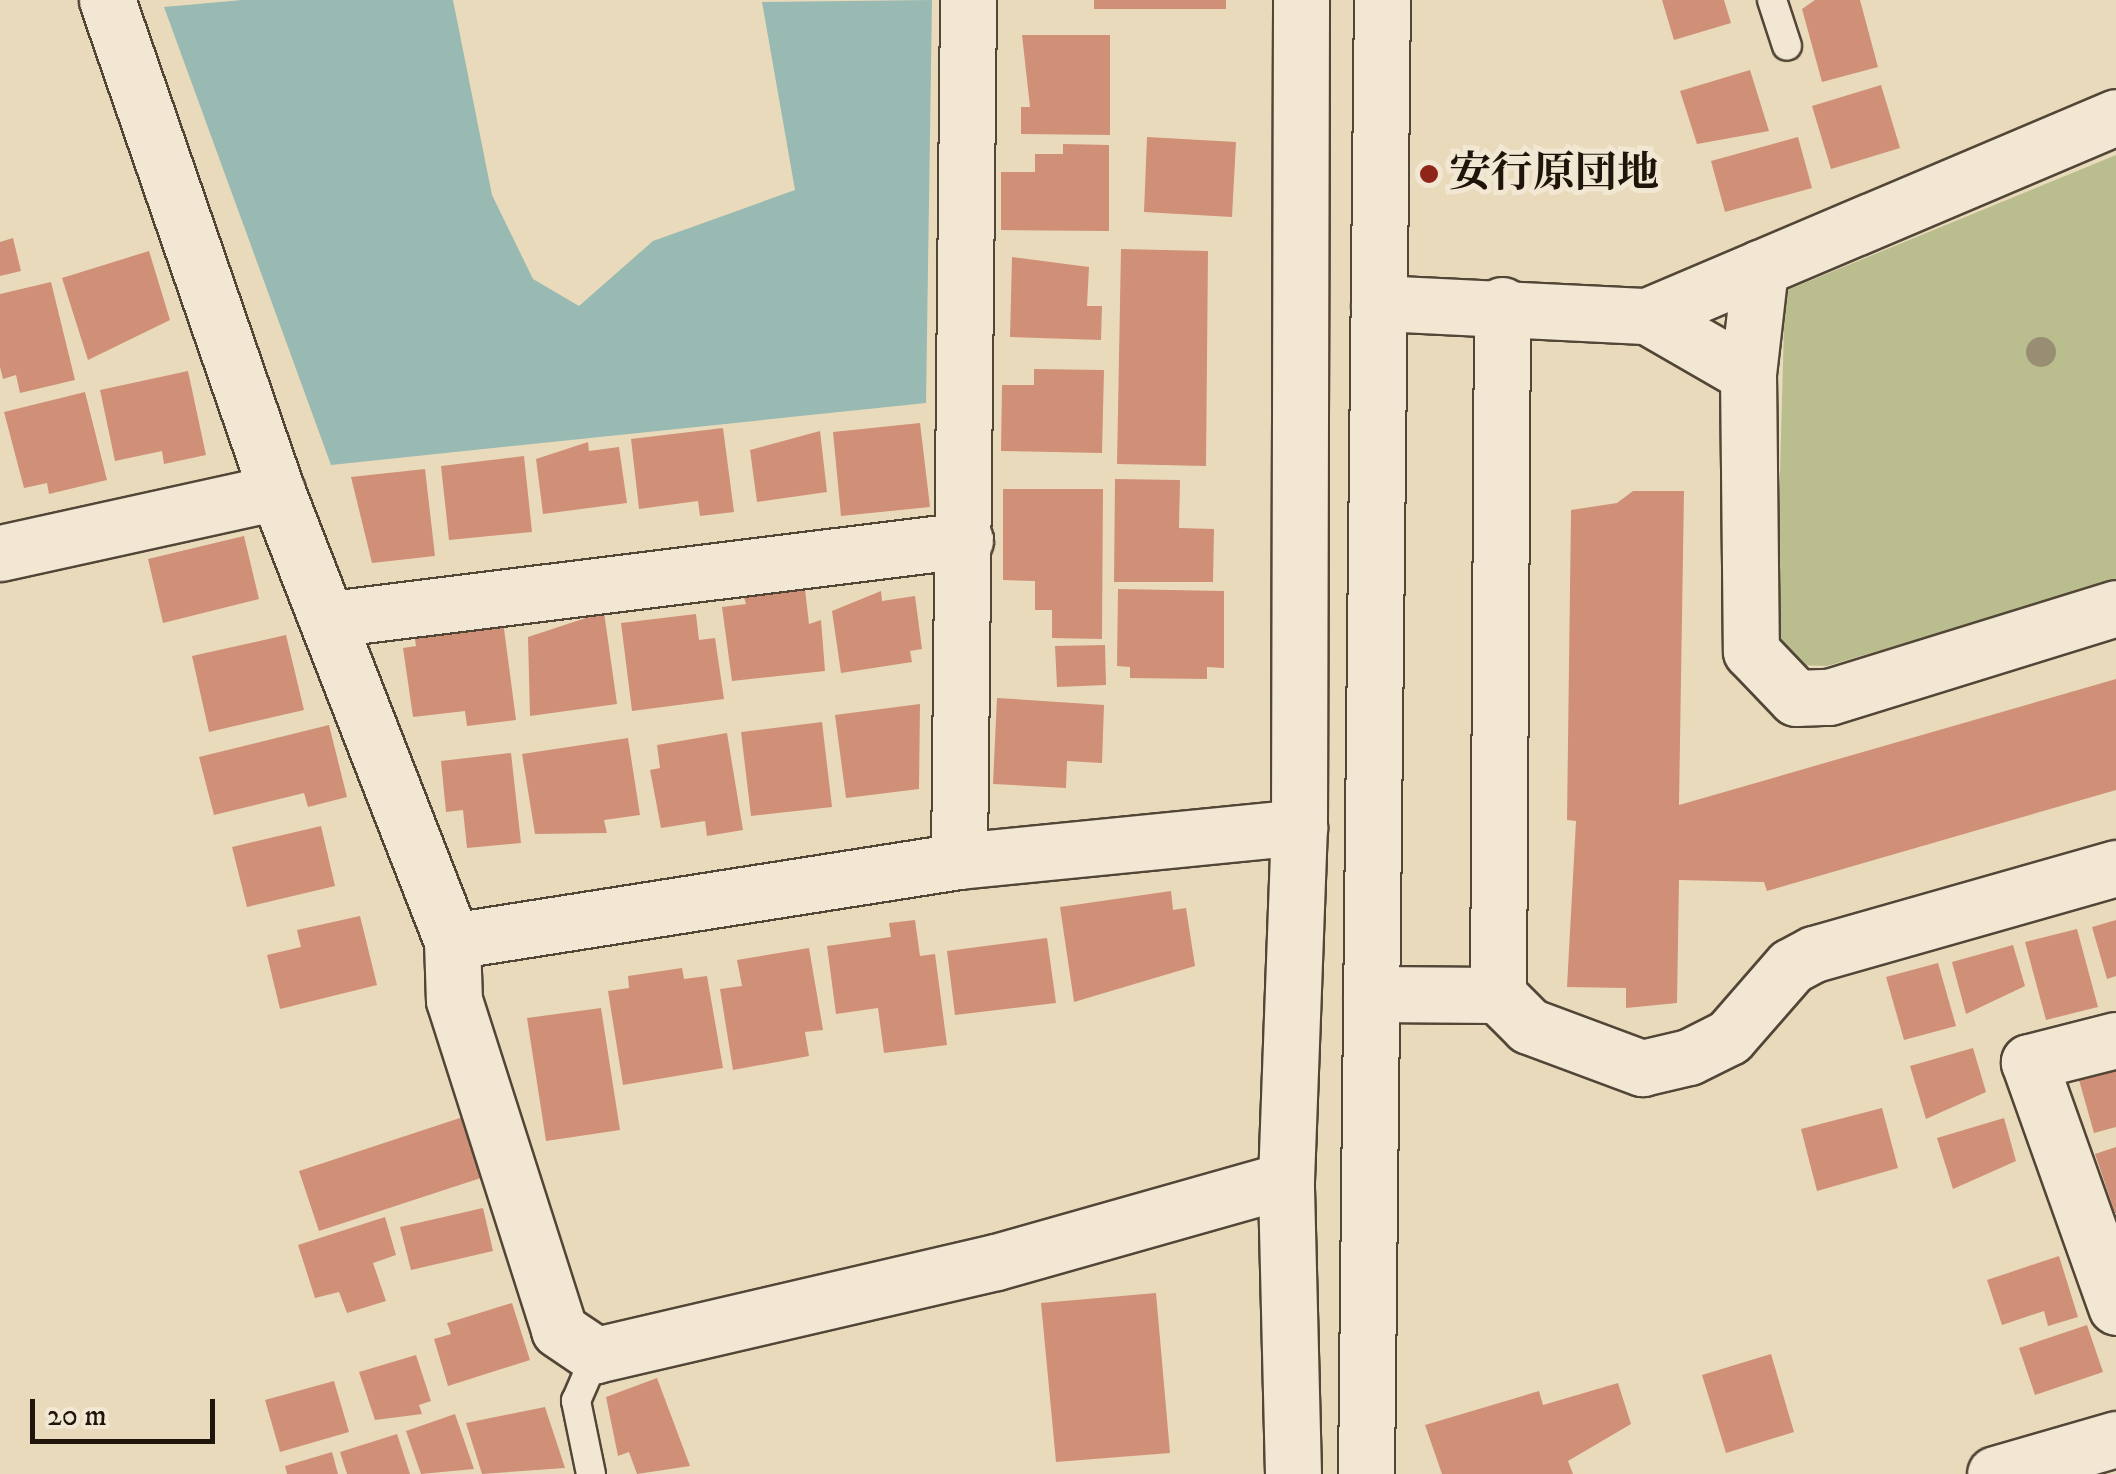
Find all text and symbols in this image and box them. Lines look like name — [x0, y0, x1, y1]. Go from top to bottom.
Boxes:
place label: 安行原団地 — [1449, 149, 1659, 199]
marker: 安行原団地 — [1418, 163, 1440, 185]
scale bar — [35, 1379, 220, 1441]
text: 20 m — [47, 1398, 107, 1435]

